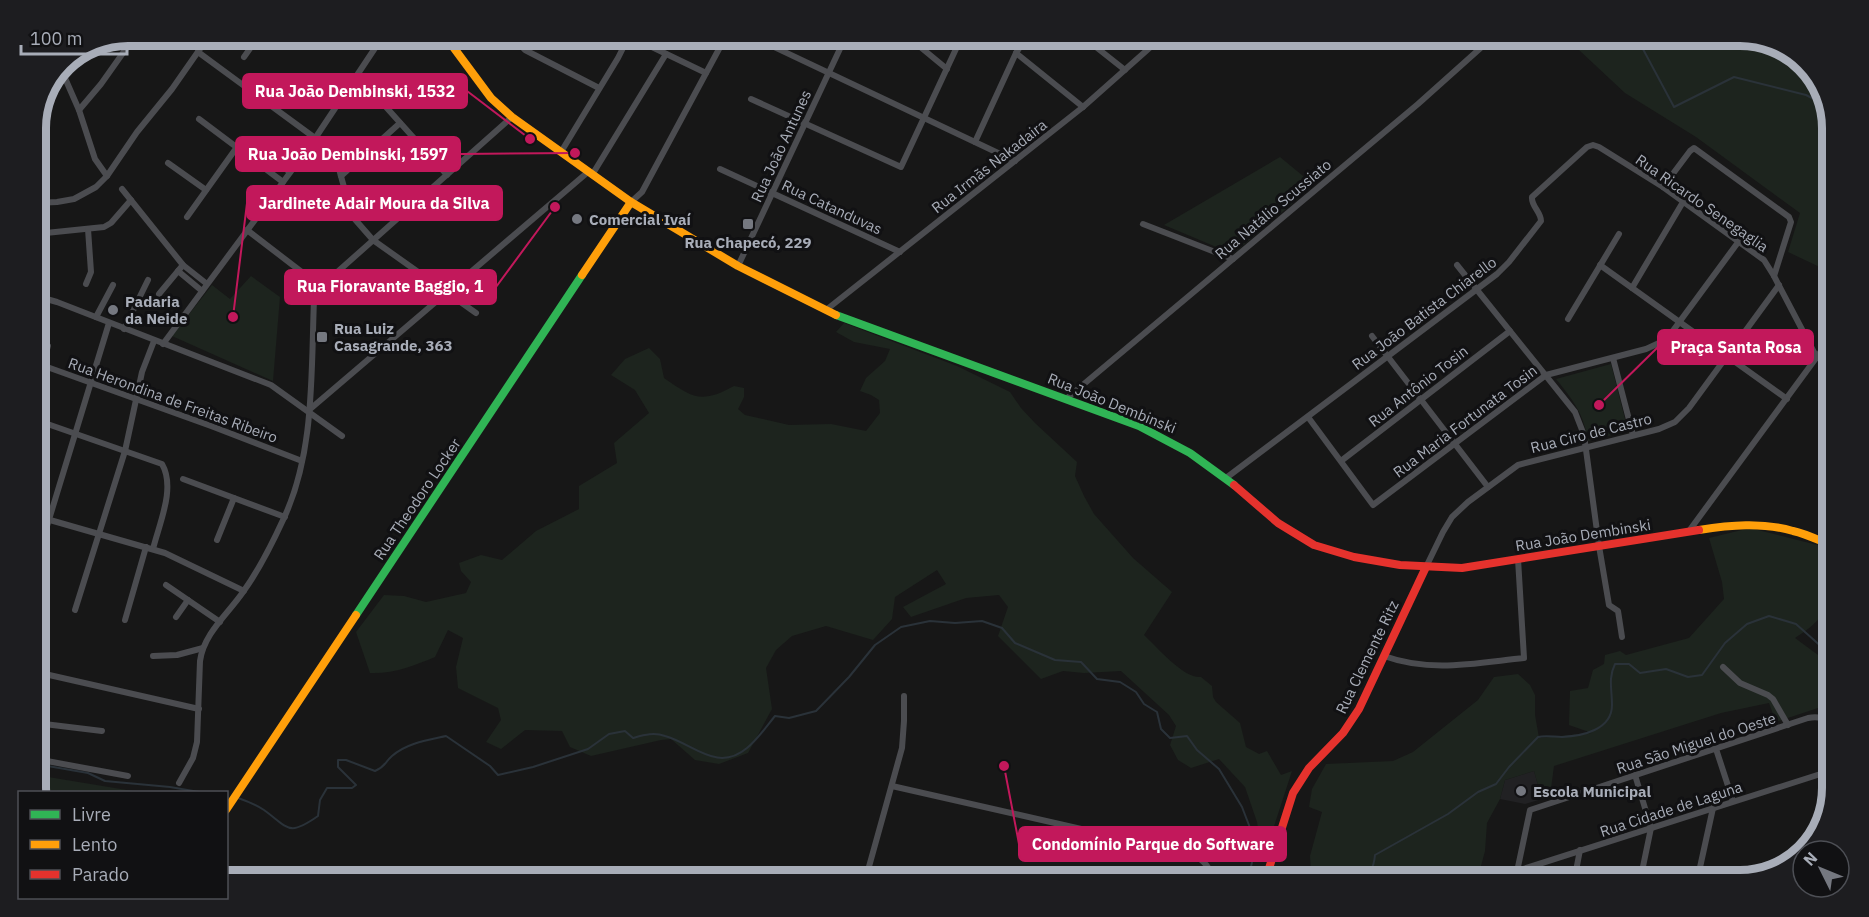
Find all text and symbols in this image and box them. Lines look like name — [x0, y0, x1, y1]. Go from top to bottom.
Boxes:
scale bar — [21, 18, 128, 56]
text: 100 m — [30, 27, 82, 50]
callout: Rua João Dembinski, 1532 — [243, 74, 467, 108]
text: Rua João Dembinski, 1532 — [255, 81, 455, 101]
street label: Rua João Antunes — [747, 87, 815, 205]
street label: Rua Irmãs Nakadaira — [927, 115, 1051, 217]
callout: Rua João Dembinski, 1597 — [236, 137, 460, 171]
text: Rua João Dembinski, 1597 — [248, 144, 448, 164]
street label: Rua Ricardo Senegaglia — [1632, 150, 1772, 256]
street label: Rua Natálio Scussiato — [1211, 155, 1335, 263]
street label: Rua Catanduvas — [779, 175, 885, 239]
callout: Jardinete Adair Moura da Silva — [247, 186, 502, 220]
text: Jardinete Adair Moura da Silva — [259, 193, 490, 213]
place label: Comercial Ivaí — [589, 210, 692, 229]
marker: Comercial Ivaí — [570, 212, 584, 226]
marker: Rua Chapecó, 229 — [741, 217, 755, 231]
place label: Rua Chapecó, 229 — [684, 233, 812, 252]
street label: Rua João Batista Chiarello — [1348, 252, 1500, 374]
callout: Rua Fioravante Baggio, 1 — [285, 270, 496, 304]
text: Rua Fioravante Baggio, 1 — [297, 276, 484, 296]
place label: Padaria da Neide — [125, 292, 187, 328]
marker: Padaria da Neide — [106, 303, 120, 317]
place label: Rua Luiz Casagrande, 363 — [334, 319, 453, 355]
marker: Rua Luiz Casagrande, 363 — [315, 330, 329, 344]
callout: Praça Santa Rosa — [1658, 330, 1813, 364]
text: Praça Santa Rosa — [1670, 337, 1802, 357]
street label: Rua Antônio Tosin — [1364, 341, 1472, 431]
street label: Rua Herondina de Freitas Ribeiro — [66, 353, 280, 447]
street label: Rua Maria Fortunata Tosin — [1389, 361, 1541, 481]
street label: Rua João Dembinski — [1045, 369, 1179, 437]
street label: Rua Ciro de Castro — [1528, 409, 1654, 457]
street label: Rua Theodoro Locker — [369, 434, 465, 563]
street label: Rua João Dembinski — [1514, 515, 1652, 555]
street label: Rua Clemente Ritz — [1331, 597, 1403, 717]
street label: Rua São Miguel do Oeste — [1614, 708, 1778, 778]
street label: Rua Cidade de Laguna — [1597, 777, 1745, 841]
place label: Escola Municipal — [1533, 782, 1652, 801]
marker: Escola Municipal — [1514, 784, 1528, 798]
legend — [18, 791, 228, 899]
text: Livre — [72, 803, 111, 826]
callout: Condomínio Parque do Software — [1019, 827, 1286, 861]
text: Lento — [72, 833, 117, 856]
text: Condomínio Parque do Software — [1032, 834, 1274, 854]
north arrow — [1791, 839, 1851, 899]
text: N — [1799, 848, 1821, 870]
text: Parado — [72, 863, 129, 886]

